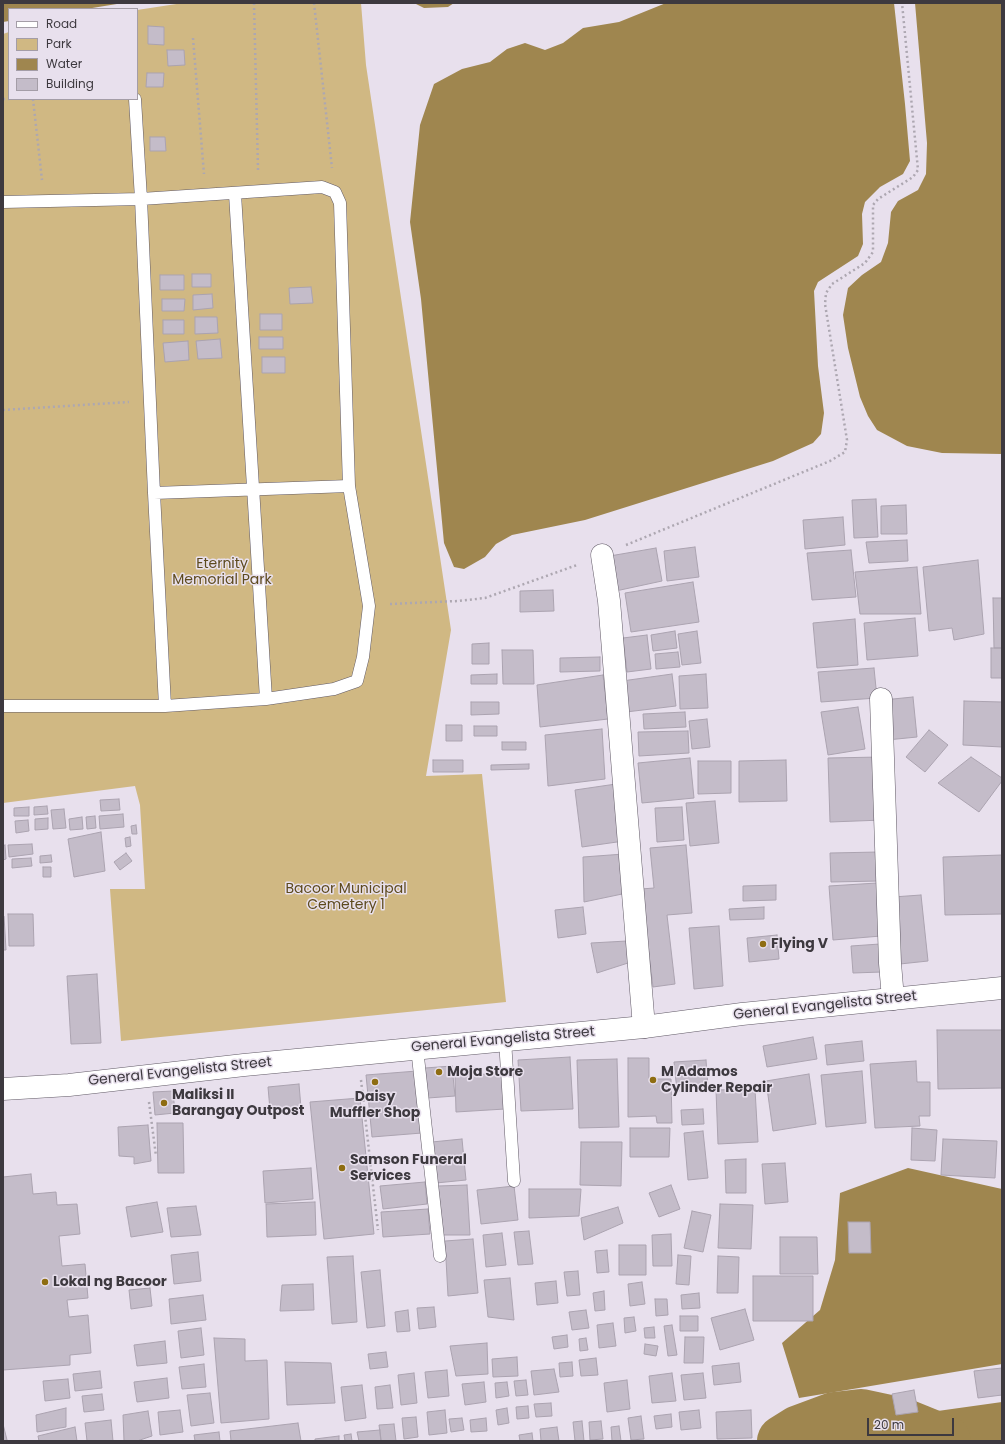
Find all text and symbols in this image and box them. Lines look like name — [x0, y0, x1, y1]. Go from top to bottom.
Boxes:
legend — [8, 8, 138, 100]
text: Road — [46, 15, 77, 32]
text: Park — [46, 35, 72, 52]
text: Water — [46, 55, 82, 72]
text: Building — [46, 75, 94, 92]
park label: Eternity Memorial Park — [172, 556, 272, 588]
park label: Bacoor Municipal Cemetery 1 — [285, 881, 407, 914]
place label: Flying V — [771, 936, 828, 952]
marker: Flying V — [758, 939, 768, 949]
street label: General Evangelista Street — [733, 988, 917, 1024]
street label: General Evangelista Street — [411, 1024, 595, 1056]
street label: General Evangelista Street — [88, 1054, 272, 1090]
place label: Moja Store — [447, 1064, 523, 1080]
place label: M Adamos Cylinder Repair — [661, 1064, 772, 1096]
marker: Moja Store — [434, 1067, 444, 1077]
marker: M Adamos Cylinder Repair — [648, 1075, 658, 1085]
marker: Daisy Muffler Shop — [370, 1077, 380, 1087]
place label: Maliksi II Barangay Outpost — [172, 1087, 305, 1120]
place label: Daisy Muffler Shop — [330, 1089, 420, 1122]
marker: Maliksi II Barangay Outpost — [159, 1098, 169, 1108]
place label: Samson Funeral Services — [350, 1152, 467, 1184]
marker: Samson Funeral Services — [337, 1163, 347, 1173]
place label: Lokal ng Bacoor — [53, 1274, 167, 1290]
marker: Lokal ng Bacoor — [40, 1277, 50, 1287]
scale bar — [869, 1410, 956, 1436]
text: 20 m — [874, 1416, 904, 1433]

